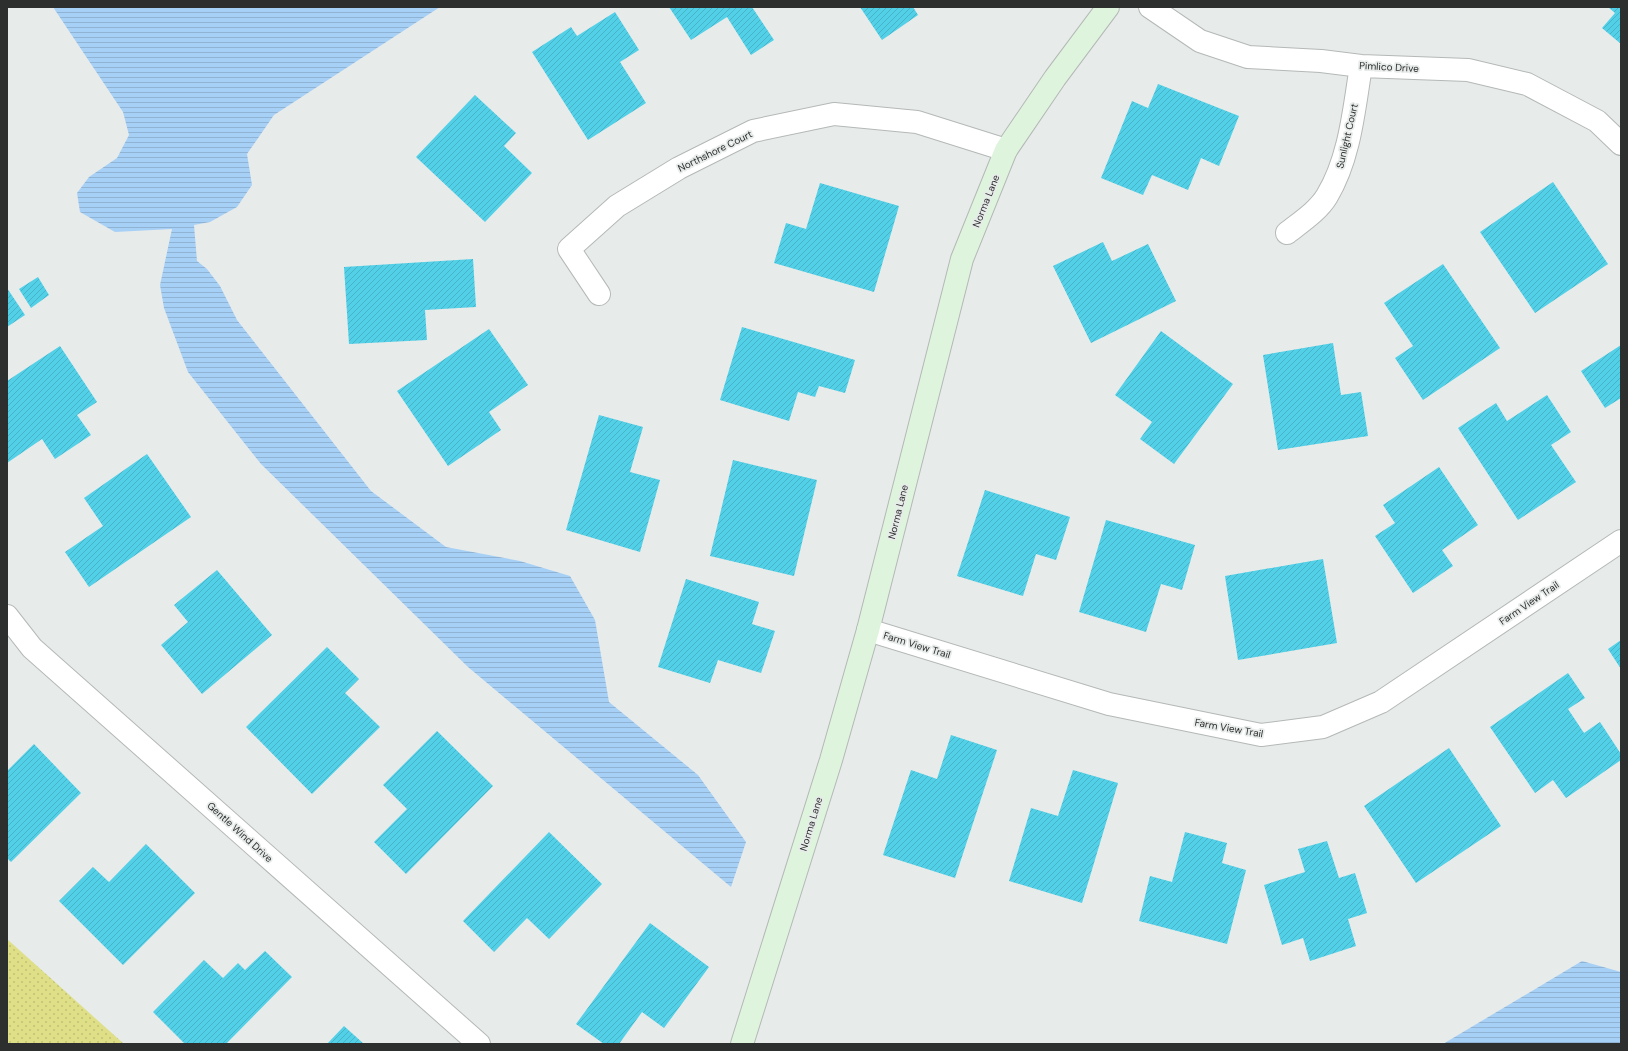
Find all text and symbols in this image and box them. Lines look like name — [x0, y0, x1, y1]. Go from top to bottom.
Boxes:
street label: Pimlico Drive — [1359, 59, 1419, 75]
street label: Sunlight Court — [1333, 102, 1361, 170]
street label: Northshore Court — [676, 127, 754, 175]
street label: Norma Lane — [970, 172, 1003, 229]
street label: Norma Lane — [885, 483, 911, 541]
street label: Farm View Trail — [1497, 578, 1561, 628]
street label: Farm View Trail — [882, 629, 952, 661]
street label: Farm View Trail — [1194, 716, 1264, 740]
street label: Norma Lane — [797, 795, 825, 853]
street label: Gentle Wind Drive — [204, 799, 276, 865]

